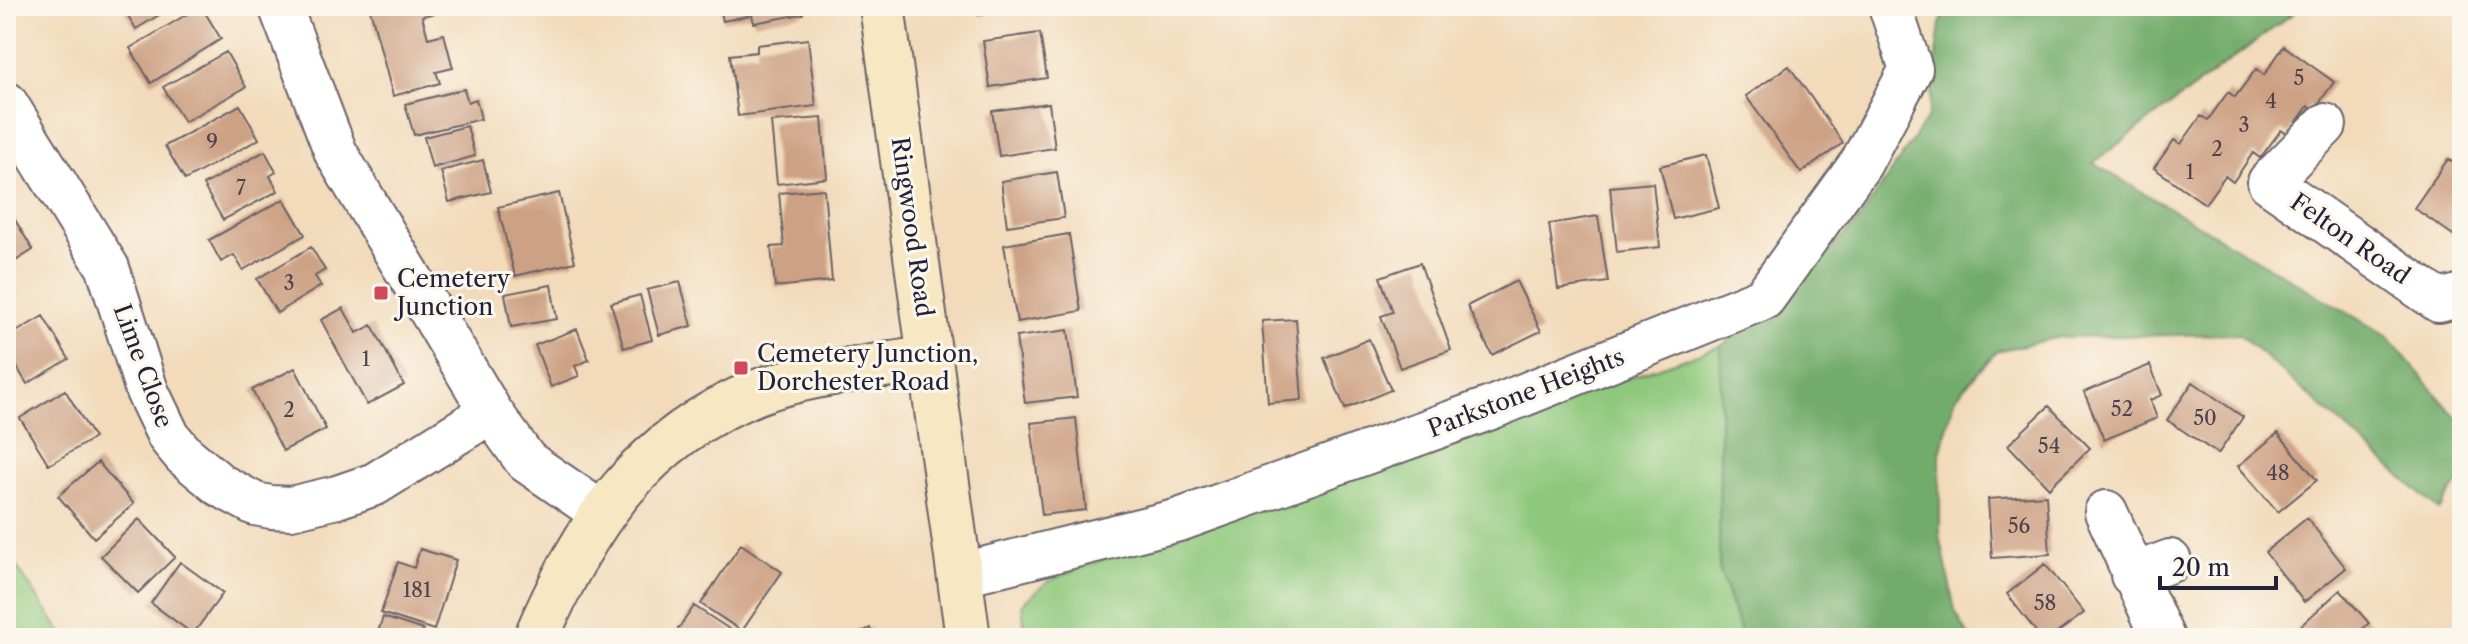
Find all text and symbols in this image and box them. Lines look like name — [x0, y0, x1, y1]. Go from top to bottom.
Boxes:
house number: 5 — [2294, 66, 2304, 90]
house number: 4 — [2265, 89, 2277, 113]
house number: 3 — [2238, 113, 2250, 137]
house number: 9 — [206, 130, 218, 154]
street label: Ringwood Road — [885, 135, 940, 319]
house number: 2 — [2211, 137, 2223, 161]
house number: 1 — [2186, 160, 2195, 184]
house number: 7 — [236, 176, 246, 200]
street label: Felton Road — [2285, 187, 2416, 291]
place label: Cemetery Junction — [393, 264, 511, 321]
house number: 3 — [283, 271, 295, 295]
marker: Cemetery Junction — [372, 284, 390, 302]
street label: Lime Close — [108, 300, 179, 432]
place label: Cemetery Junction, Dorchester Road — [757, 339, 978, 396]
street label: Parkstone Heights — [1424, 342, 1628, 443]
house number: 1 — [362, 347, 371, 371]
marker: Cemetery Junction, Dorchester Road — [732, 359, 750, 377]
house number: 52 — [2111, 397, 2133, 421]
house number: 2 — [283, 398, 295, 422]
house number: 50 — [2193, 406, 2217, 430]
house number: 54 — [2038, 434, 2060, 458]
house number: 48 — [2266, 461, 2290, 485]
house number: 56 — [2008, 514, 2030, 538]
scale bar — [2160, 540, 2276, 590]
text: 20 m — [2172, 553, 2230, 582]
house number: 181 — [403, 578, 432, 602]
house number: 58 — [2034, 591, 2056, 615]

